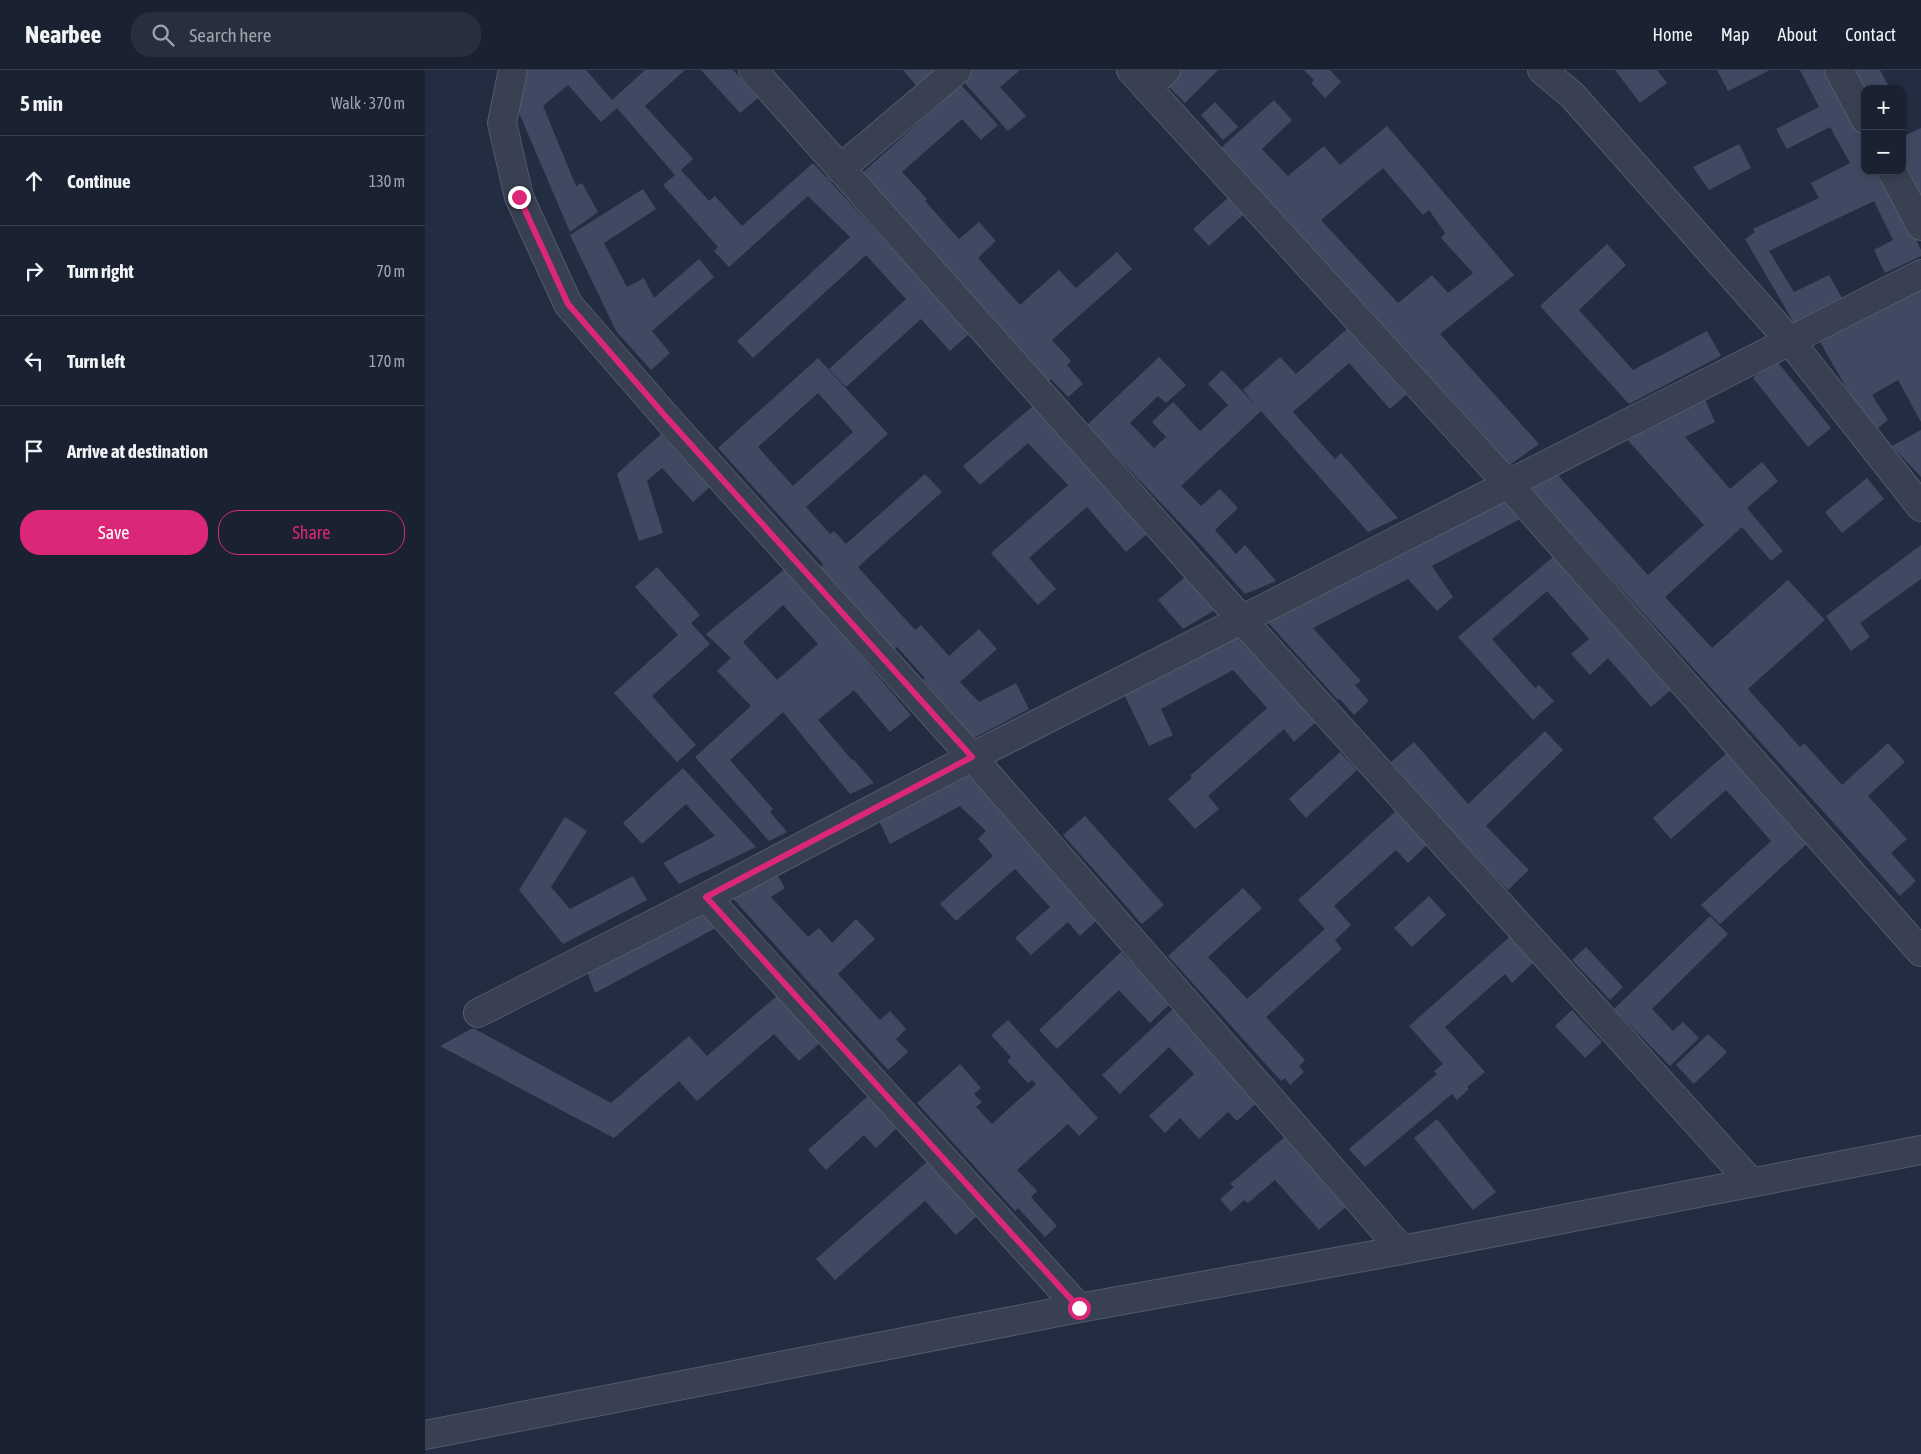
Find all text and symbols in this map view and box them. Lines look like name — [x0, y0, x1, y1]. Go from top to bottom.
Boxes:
search box — [131, 12, 481, 57]
text: Nearbee — [25, 21, 101, 48]
icon: search — [149, 21, 177, 49]
text: Search here — [189, 24, 271, 46]
text: Home — [1653, 24, 1693, 45]
text: Map — [1721, 24, 1750, 45]
text: About — [1778, 24, 1817, 45]
text: Contact — [1845, 24, 1896, 45]
map controls — [1861, 85, 1906, 175]
button: + — [1861, 85, 1906, 130]
text: 5 min — [20, 91, 63, 115]
text: Walk · 370 m — [331, 94, 405, 112]
button: − — [1861, 130, 1906, 175]
icon: ahead — [20, 167, 48, 195]
text: Continue — [67, 170, 131, 192]
text: 130 m — [369, 172, 405, 190]
route end — [508, 186, 531, 209]
icon: right — [20, 257, 48, 285]
text: Turn right — [67, 260, 134, 282]
text: 70 m — [376, 262, 405, 280]
icon: left — [20, 347, 48, 375]
text: Turn left — [67, 350, 125, 372]
text: 170 m — [369, 352, 405, 370]
icon: arrive — [20, 437, 48, 465]
text: Arrive at destination — [67, 440, 208, 462]
button: Save — [20, 510, 208, 555]
button: Share — [218, 510, 405, 555]
route start — [1068, 1297, 1091, 1320]

